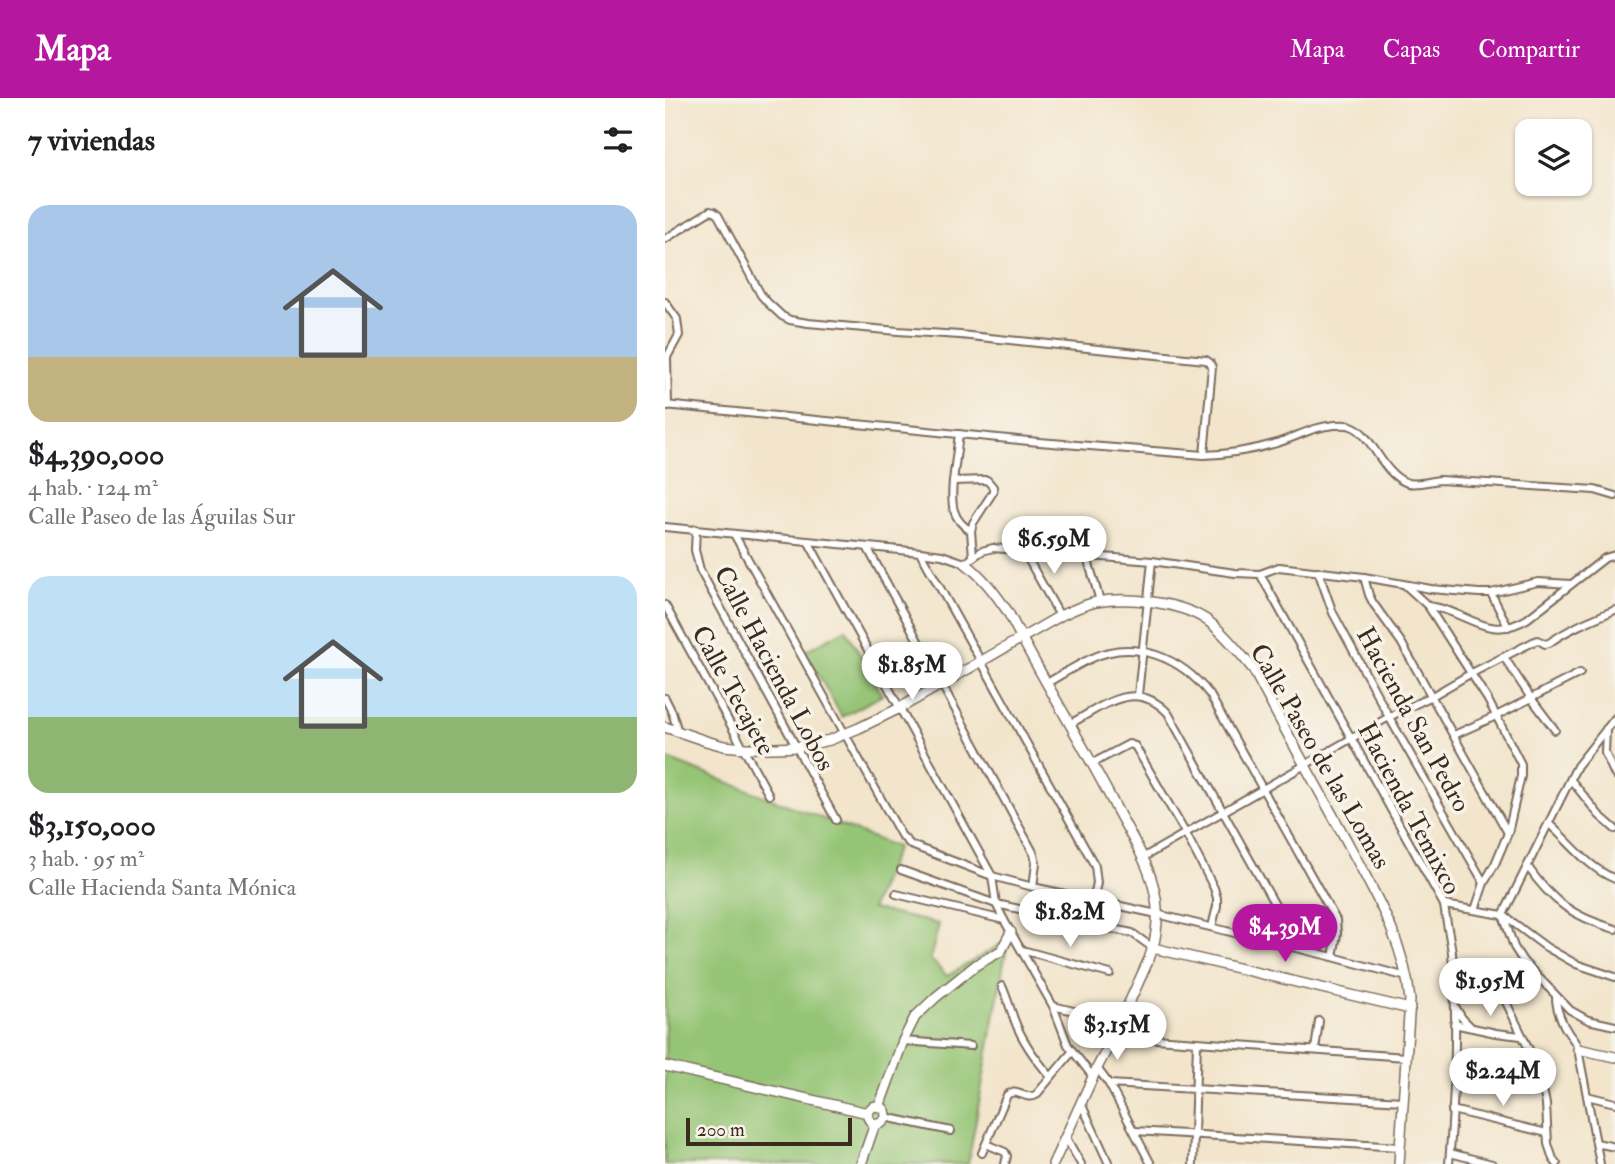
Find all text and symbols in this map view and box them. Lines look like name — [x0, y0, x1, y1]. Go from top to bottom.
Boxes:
text: Mapa — [35, 29, 111, 70]
text: Mapa — [1290, 34, 1345, 65]
text: Capas — [1383, 34, 1440, 65]
text: Compartir — [1478, 34, 1580, 65]
map controls — [1515, 119, 1592, 196]
button: layers — [1515, 119, 1592, 196]
icon: filters — [599, 121, 637, 159]
text: 7 viviendas — [28, 122, 155, 159]
icon: home — [270, 250, 396, 376]
text: $4,390,000 — [28, 436, 164, 473]
text: 4 hab. · 124 m² — [28, 473, 158, 502]
text: Calle Paseo de las Águilas Sur — [28, 502, 295, 531]
pin: $6.59M — [997, 517, 1111, 576]
text: $6.59M — [1018, 524, 1090, 553]
street label: Calle Hacienda Lobos — [707, 561, 842, 776]
street label: Calle Tecajete — [684, 620, 782, 761]
icon: home — [270, 621, 396, 747]
street label: Hacienda San Pedro — [1349, 621, 1477, 818]
street label: Calle Paseo de las Lomas — [1243, 638, 1398, 875]
pin: $1.85M — [855, 642, 969, 702]
text: $1.85M — [878, 650, 946, 679]
street label: Hacienda Temixco — [1350, 717, 1468, 900]
text: $3,150,000 — [28, 807, 156, 844]
text: 3 hab. · 95 m² — [28, 844, 144, 873]
text: Calle Hacienda Santa Mónica — [28, 873, 296, 902]
pin: $1.82M — [1013, 890, 1127, 949]
text: $1.82M — [1035, 897, 1105, 926]
pin: $4.39M — [1228, 904, 1342, 964]
text: $4.39M — [1248, 912, 1322, 941]
pin: $1.95M — [1433, 958, 1547, 1018]
text: $1.95M — [1455, 966, 1525, 995]
pin: $3.15M — [1060, 1002, 1174, 1062]
text: $3.15M — [1084, 1010, 1150, 1039]
pin: $2.24M — [1446, 1048, 1560, 1108]
text: $2.24M — [1465, 1056, 1541, 1085]
scale bar — [686, 1115, 852, 1147]
text: 200 m — [697, 1118, 745, 1142]

